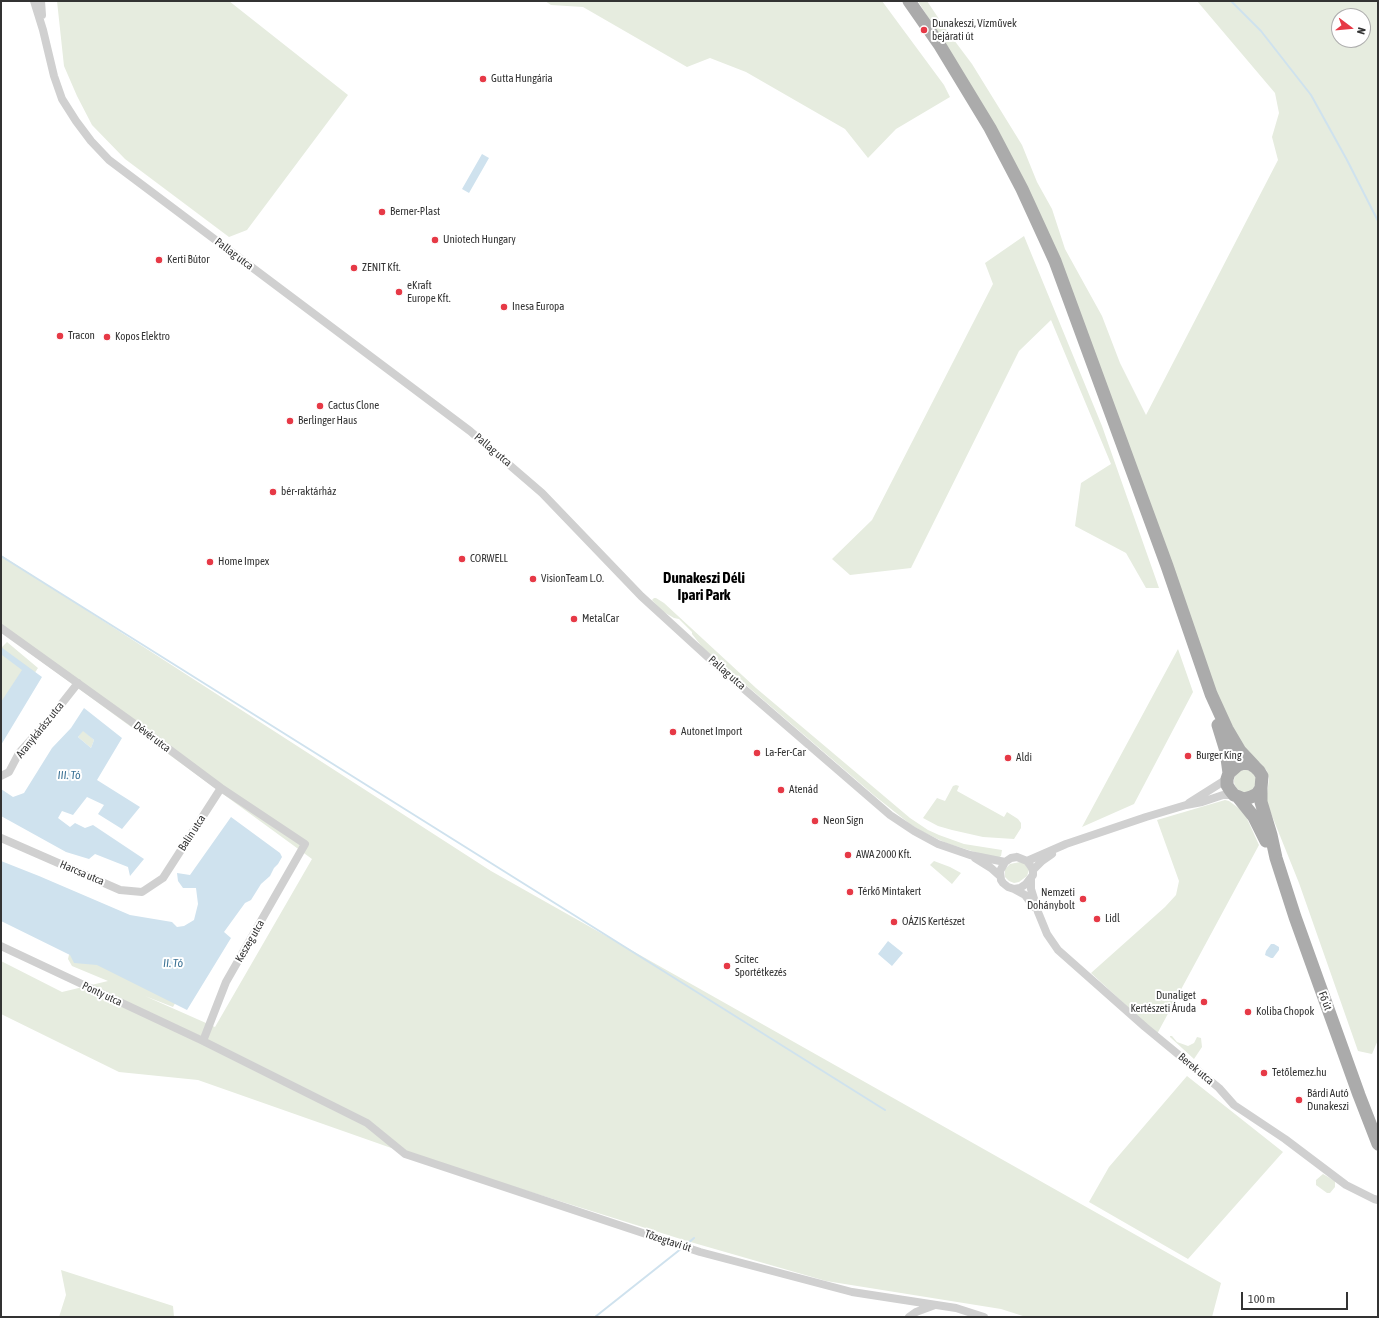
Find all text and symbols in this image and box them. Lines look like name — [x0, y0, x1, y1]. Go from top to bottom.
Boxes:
north arrow — [1331, 8, 1371, 48]
place label: Dunakeszi, Vízművek bejárati út — [932, 17, 1017, 43]
marker: Dunakeszi, Vízművek bejárati út — [919, 25, 929, 35]
text: N — [1355, 26, 1368, 36]
place label: Gutta Hungária — [491, 72, 553, 86]
marker: Gutta Hungária — [478, 74, 488, 84]
place label: Berner-Plast — [390, 205, 440, 219]
marker: Berner-Plast — [377, 207, 387, 217]
place label: Uniotech Hungary — [443, 233, 516, 247]
street label: Pallag utca — [212, 235, 256, 273]
marker: Uniotech Hungary — [430, 235, 440, 245]
place label: Kerti Bútor — [167, 253, 210, 267]
marker: Kerti Bútor — [154, 255, 164, 265]
place label: ZENIT Kft. — [362, 261, 401, 275]
marker: ZENIT Kft. — [349, 263, 359, 273]
place label: eKraft Europe Kft. — [407, 279, 451, 305]
marker: eKraft Europe Kft. — [394, 287, 404, 297]
place label: Inesa Europa — [512, 300, 564, 314]
marker: Inesa Europa — [499, 302, 509, 312]
place label: Tracon — [68, 329, 95, 343]
place label: Kopos Elektro — [115, 330, 170, 344]
marker: Tracon — [55, 331, 65, 341]
marker: Kopos Elektro — [102, 332, 112, 342]
place label: Cactus Clone — [328, 399, 379, 413]
marker: Cactus Clone — [315, 401, 325, 411]
place label: Berlinger Haus — [298, 414, 357, 428]
marker: Berlinger Haus — [285, 416, 295, 426]
street label: Pallag utca — [472, 430, 514, 470]
place label: bér-raktárház — [281, 485, 336, 499]
marker: bér-raktárház — [268, 487, 278, 497]
place label: CORWELL — [470, 552, 508, 566]
marker: CORWELL — [457, 554, 467, 564]
place label: Home Impex — [218, 555, 269, 569]
marker: Home Impex — [205, 557, 215, 567]
district label: Dunakeszi Déli Ipari Park — [663, 569, 745, 604]
place label: VisionTeam L.O. — [541, 572, 604, 586]
marker: VisionTeam L.O. — [528, 574, 538, 584]
place label: MetalCar — [582, 612, 619, 626]
marker: MetalCar — [569, 614, 579, 624]
street label: Pallag utca — [706, 653, 748, 693]
street label: Aranykárász utca — [13, 699, 67, 761]
street label: Dévér utca — [131, 719, 173, 755]
place label: Autonet Import — [681, 725, 742, 739]
marker: Autonet Import — [668, 727, 678, 737]
place label: La-Fer-Car — [765, 746, 806, 760]
marker: La-Fer-Car — [752, 748, 762, 758]
place label: Burger King — [1196, 749, 1242, 763]
place label: Aldi — [1016, 751, 1032, 765]
marker: Burger King — [1183, 751, 1193, 761]
marker: Aldi — [1003, 753, 1013, 763]
water label: III. Tó — [57, 768, 81, 782]
place label: Atenád — [789, 783, 818, 797]
marker: Atenád — [776, 785, 786, 795]
street label: Balin utca — [176, 813, 208, 853]
place label: Neon Sign — [823, 814, 864, 828]
marker: Neon Sign — [810, 816, 820, 826]
place label: AWA 2000 Kft. — [856, 848, 912, 862]
marker: AWA 2000 Kft. — [843, 850, 853, 860]
street label: Harcsa utca — [58, 858, 106, 888]
place label: Térkő Mintakert — [858, 885, 921, 899]
place label: Nemzeti Dohánybolt — [1027, 886, 1075, 912]
marker: Térkő Mintakert — [845, 887, 855, 897]
marker: Nemzeti Dohánybolt — [1078, 894, 1088, 904]
place label: Lidl — [1105, 912, 1120, 926]
marker: Lidl — [1092, 914, 1102, 924]
place label: OÁZIS Kertészet — [902, 915, 965, 929]
street label: Keszeg utca — [233, 917, 267, 965]
marker: OÁZIS Kertészet — [889, 917, 899, 927]
place label: Scitec Sportétkezés — [735, 953, 787, 979]
water label: II. Tó — [163, 956, 183, 970]
marker: Scitec Sportétkezés — [722, 961, 732, 971]
street label: Ponty utca — [80, 979, 124, 1009]
place label: Dunaliget Kertészeti Áruda — [1130, 989, 1196, 1015]
street label: Fő út — [1315, 990, 1335, 1012]
marker: Dunaliget Kertészeti Áruda — [1199, 997, 1209, 1007]
place label: Koliba Chopok — [1256, 1005, 1314, 1019]
marker: Koliba Chopok — [1243, 1007, 1253, 1017]
street label: Berek utca — [1176, 1050, 1216, 1088]
place label: Tetőlemez.hu — [1272, 1066, 1327, 1080]
marker: Tetőlemez.hu — [1259, 1068, 1269, 1078]
place label: Bárdi Autó Dunakeszi — [1307, 1087, 1349, 1113]
marker: Bárdi Autó Dunakeszi — [1294, 1095, 1304, 1105]
street label: Tőzegtavi út — [643, 1227, 693, 1255]
scale bar — [1243, 1284, 1350, 1310]
text: 100 m — [1248, 1292, 1275, 1306]

